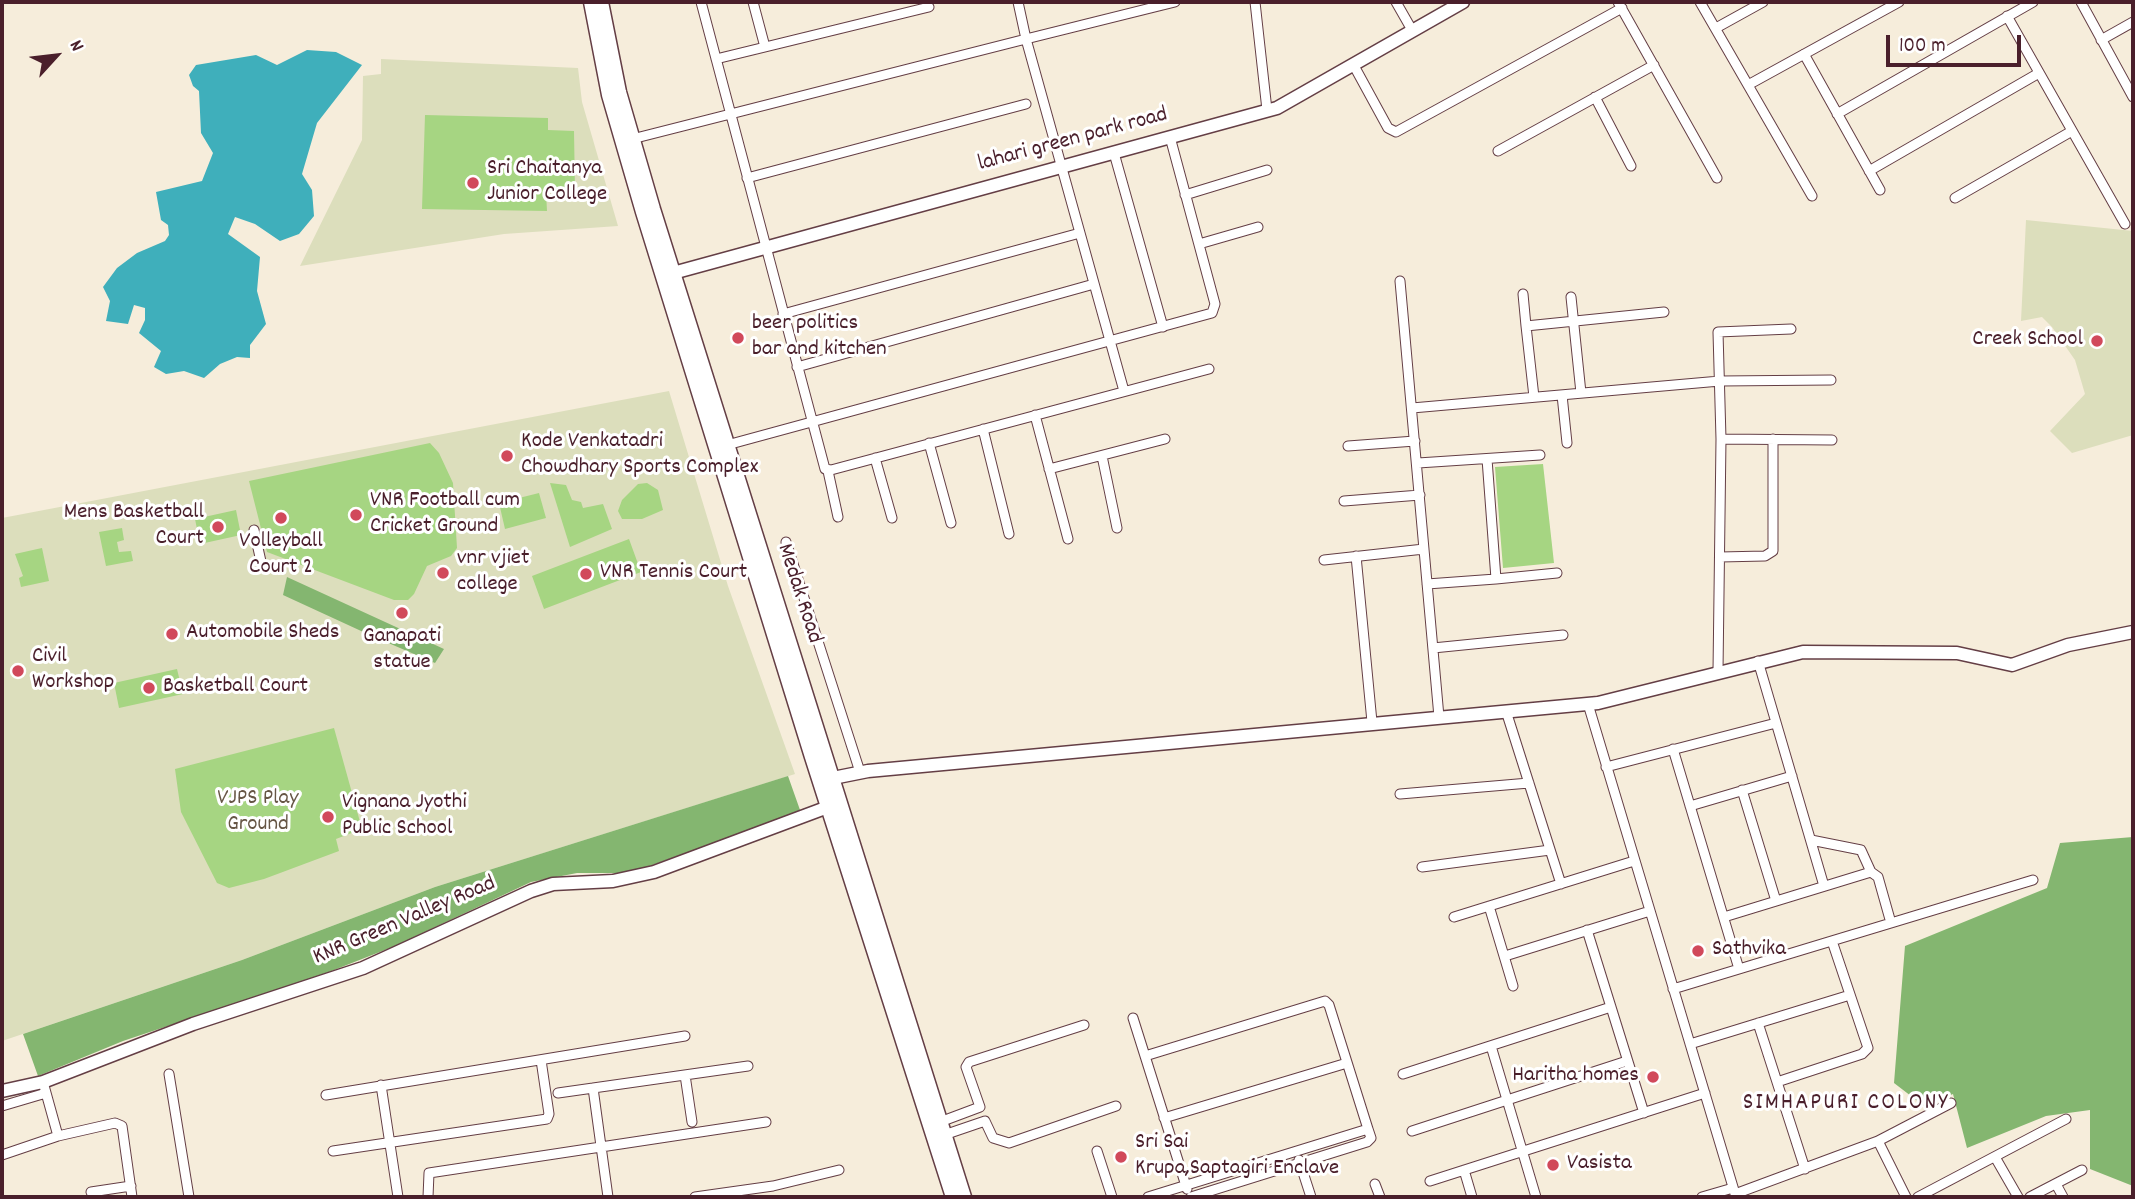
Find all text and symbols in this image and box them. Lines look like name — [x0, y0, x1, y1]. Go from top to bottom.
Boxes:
north arrow — [21, 21, 91, 91]
scale bar — [1890, 21, 2025, 65]
text: 100 m — [1899, 32, 1946, 62]
text: N — [61, 36, 89, 57]
street label: lahari green park road — [975, 102, 1171, 180]
place label: Sri Chaitanya Junior College — [487, 156, 607, 210]
marker: Sri Chaitanya Junior College — [465, 175, 481, 191]
place label: beer politics bar and kitchen — [752, 311, 887, 365]
place label: Creek School — [1972, 327, 2083, 355]
marker: beer politics bar and kitchen — [730, 330, 746, 346]
marker: Creek School — [2089, 333, 2105, 349]
place label: Kode Venkatadri Chowdhary Sports Complex — [521, 429, 758, 483]
marker: Kode Venkatadri Chowdhary Sports Complex — [499, 448, 515, 464]
place label: VNR Football cum Cricket Ground — [370, 488, 520, 542]
place label: Mens Basketball Court — [64, 500, 204, 554]
marker: VNR Football cum Cricket Ground — [348, 507, 364, 523]
marker: Volleyball Court 2 — [273, 510, 289, 526]
marker: Mens Basketball Court — [210, 519, 226, 535]
place label: Volleyball Court 2 — [239, 529, 323, 583]
street label: Medak Road — [769, 541, 827, 647]
place label: vnr vjiet college — [457, 546, 529, 600]
place label: VNR Tennis Court — [600, 560, 747, 588]
marker: vnr vjiet college — [435, 565, 451, 581]
marker: VNR Tennis Court — [578, 566, 594, 582]
marker: Ganapati statue — [394, 605, 410, 621]
place label: Automobile Sheds — [186, 620, 340, 648]
place label: Ganapati statue — [363, 624, 441, 678]
marker: Automobile Sheds — [164, 626, 180, 642]
place label: Civil Workshop — [32, 644, 114, 698]
marker: Civil Workshop — [10, 663, 26, 679]
place label: Basketball Court — [163, 674, 308, 702]
marker: Basketball Court — [141, 680, 157, 696]
park label: VJPS Play Ground — [217, 786, 299, 840]
place label: Vignana Jyothi Public School — [342, 790, 467, 844]
marker: Vignana Jyothi Public School — [320, 809, 336, 825]
street label: KNR Green Valley Road — [310, 871, 500, 973]
place label: Sathvika — [1712, 937, 1786, 965]
marker: Sathvika — [1690, 943, 1706, 959]
place label: Haritha homes — [1512, 1063, 1639, 1091]
marker: Haritha homes — [1645, 1069, 1661, 1085]
district label: SIMHAPURI COLONY — [1745, 1091, 1947, 1119]
place label: Sri Sai Krupa,Saptagiri Enclave — [1135, 1130, 1339, 1184]
marker: Sri Sai Krupa,Saptagiri Enclave — [1113, 1149, 1129, 1165]
place label: Vasista — [1567, 1151, 1632, 1179]
marker: Vasista — [1545, 1157, 1561, 1173]

